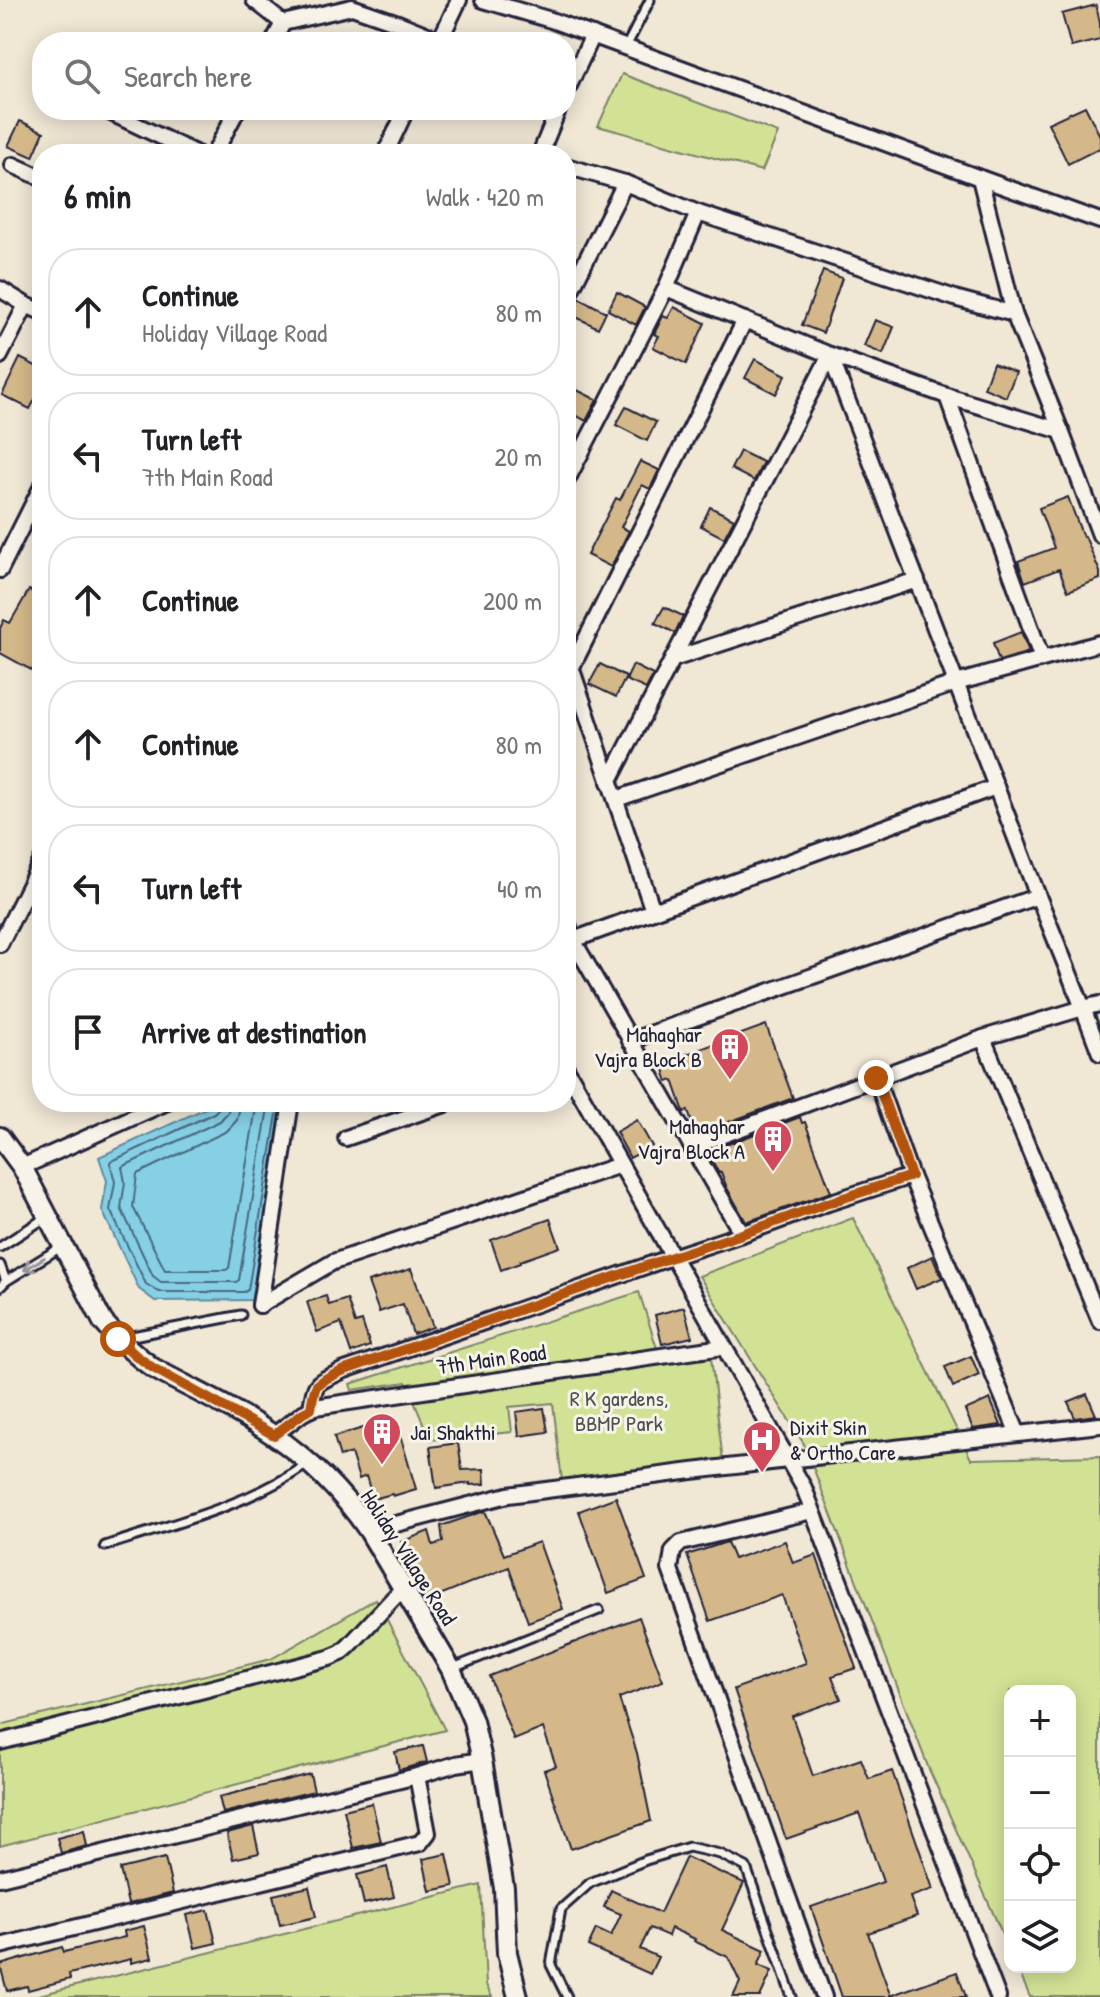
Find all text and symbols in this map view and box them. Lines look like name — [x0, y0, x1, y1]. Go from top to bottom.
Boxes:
search box — [32, 32, 576, 120]
icon: search — [60, 54, 104, 98]
text: Search here — [124, 56, 252, 96]
text: 6 min — [64, 173, 132, 219]
text: Walk · 420 m — [426, 179, 544, 214]
text: Continue — [142, 275, 239, 315]
icon: ahead — [66, 290, 110, 334]
text: 80 m — [495, 295, 542, 330]
text: Holiday Village Road — [142, 315, 327, 350]
text: Turn left — [142, 419, 241, 459]
icon: left — [66, 434, 110, 478]
text: 20 m — [495, 439, 542, 474]
text: 7th Main Road — [142, 459, 273, 494]
icon: ahead — [66, 578, 110, 622]
text: Continue — [142, 580, 239, 620]
text: 200 m — [483, 583, 542, 618]
icon: ahead — [66, 722, 110, 766]
text: Continue — [142, 724, 239, 764]
text: 80 m — [495, 727, 542, 762]
icon: left — [66, 866, 110, 910]
text: Turn left — [142, 868, 241, 908]
text: 40 m — [497, 871, 542, 906]
icon: arrive — [66, 1010, 110, 1054]
text: Arrive at destination — [142, 1012, 367, 1052]
place label: Mahaghar Vajra Block B — [594, 1019, 703, 1074]
building icon: Mahaghar Vajra Block B — [709, 1026, 751, 1081]
route end — [858, 1060, 894, 1096]
place label: Mahaghar Vajra Block A — [637, 1111, 746, 1166]
building icon: Mahaghar Vajra Block A — [752, 1118, 794, 1173]
one-way arrow — [23, 1256, 46, 1272]
route start — [100, 1321, 136, 1357]
street label: 7th Main Road — [434, 1336, 548, 1382]
park label: R K gardens, BBMP Park — [570, 1383, 668, 1438]
building icon: Jai Shakthi — [361, 1411, 403, 1466]
place label: Dixit Skin & Ortho Care — [790, 1412, 896, 1467]
place label: Jai Shakthi — [410, 1417, 496, 1447]
hospital icon: Dixit Skin & Ortho Care — [741, 1419, 783, 1474]
street label: Holiday Village Road — [354, 1483, 464, 1631]
map controls — [1004, 1685, 1076, 1973]
button: + — [1004, 1685, 1076, 1757]
button: − — [1004, 1757, 1076, 1829]
button: locate — [1004, 1829, 1076, 1901]
button: layers — [1004, 1901, 1076, 1973]

